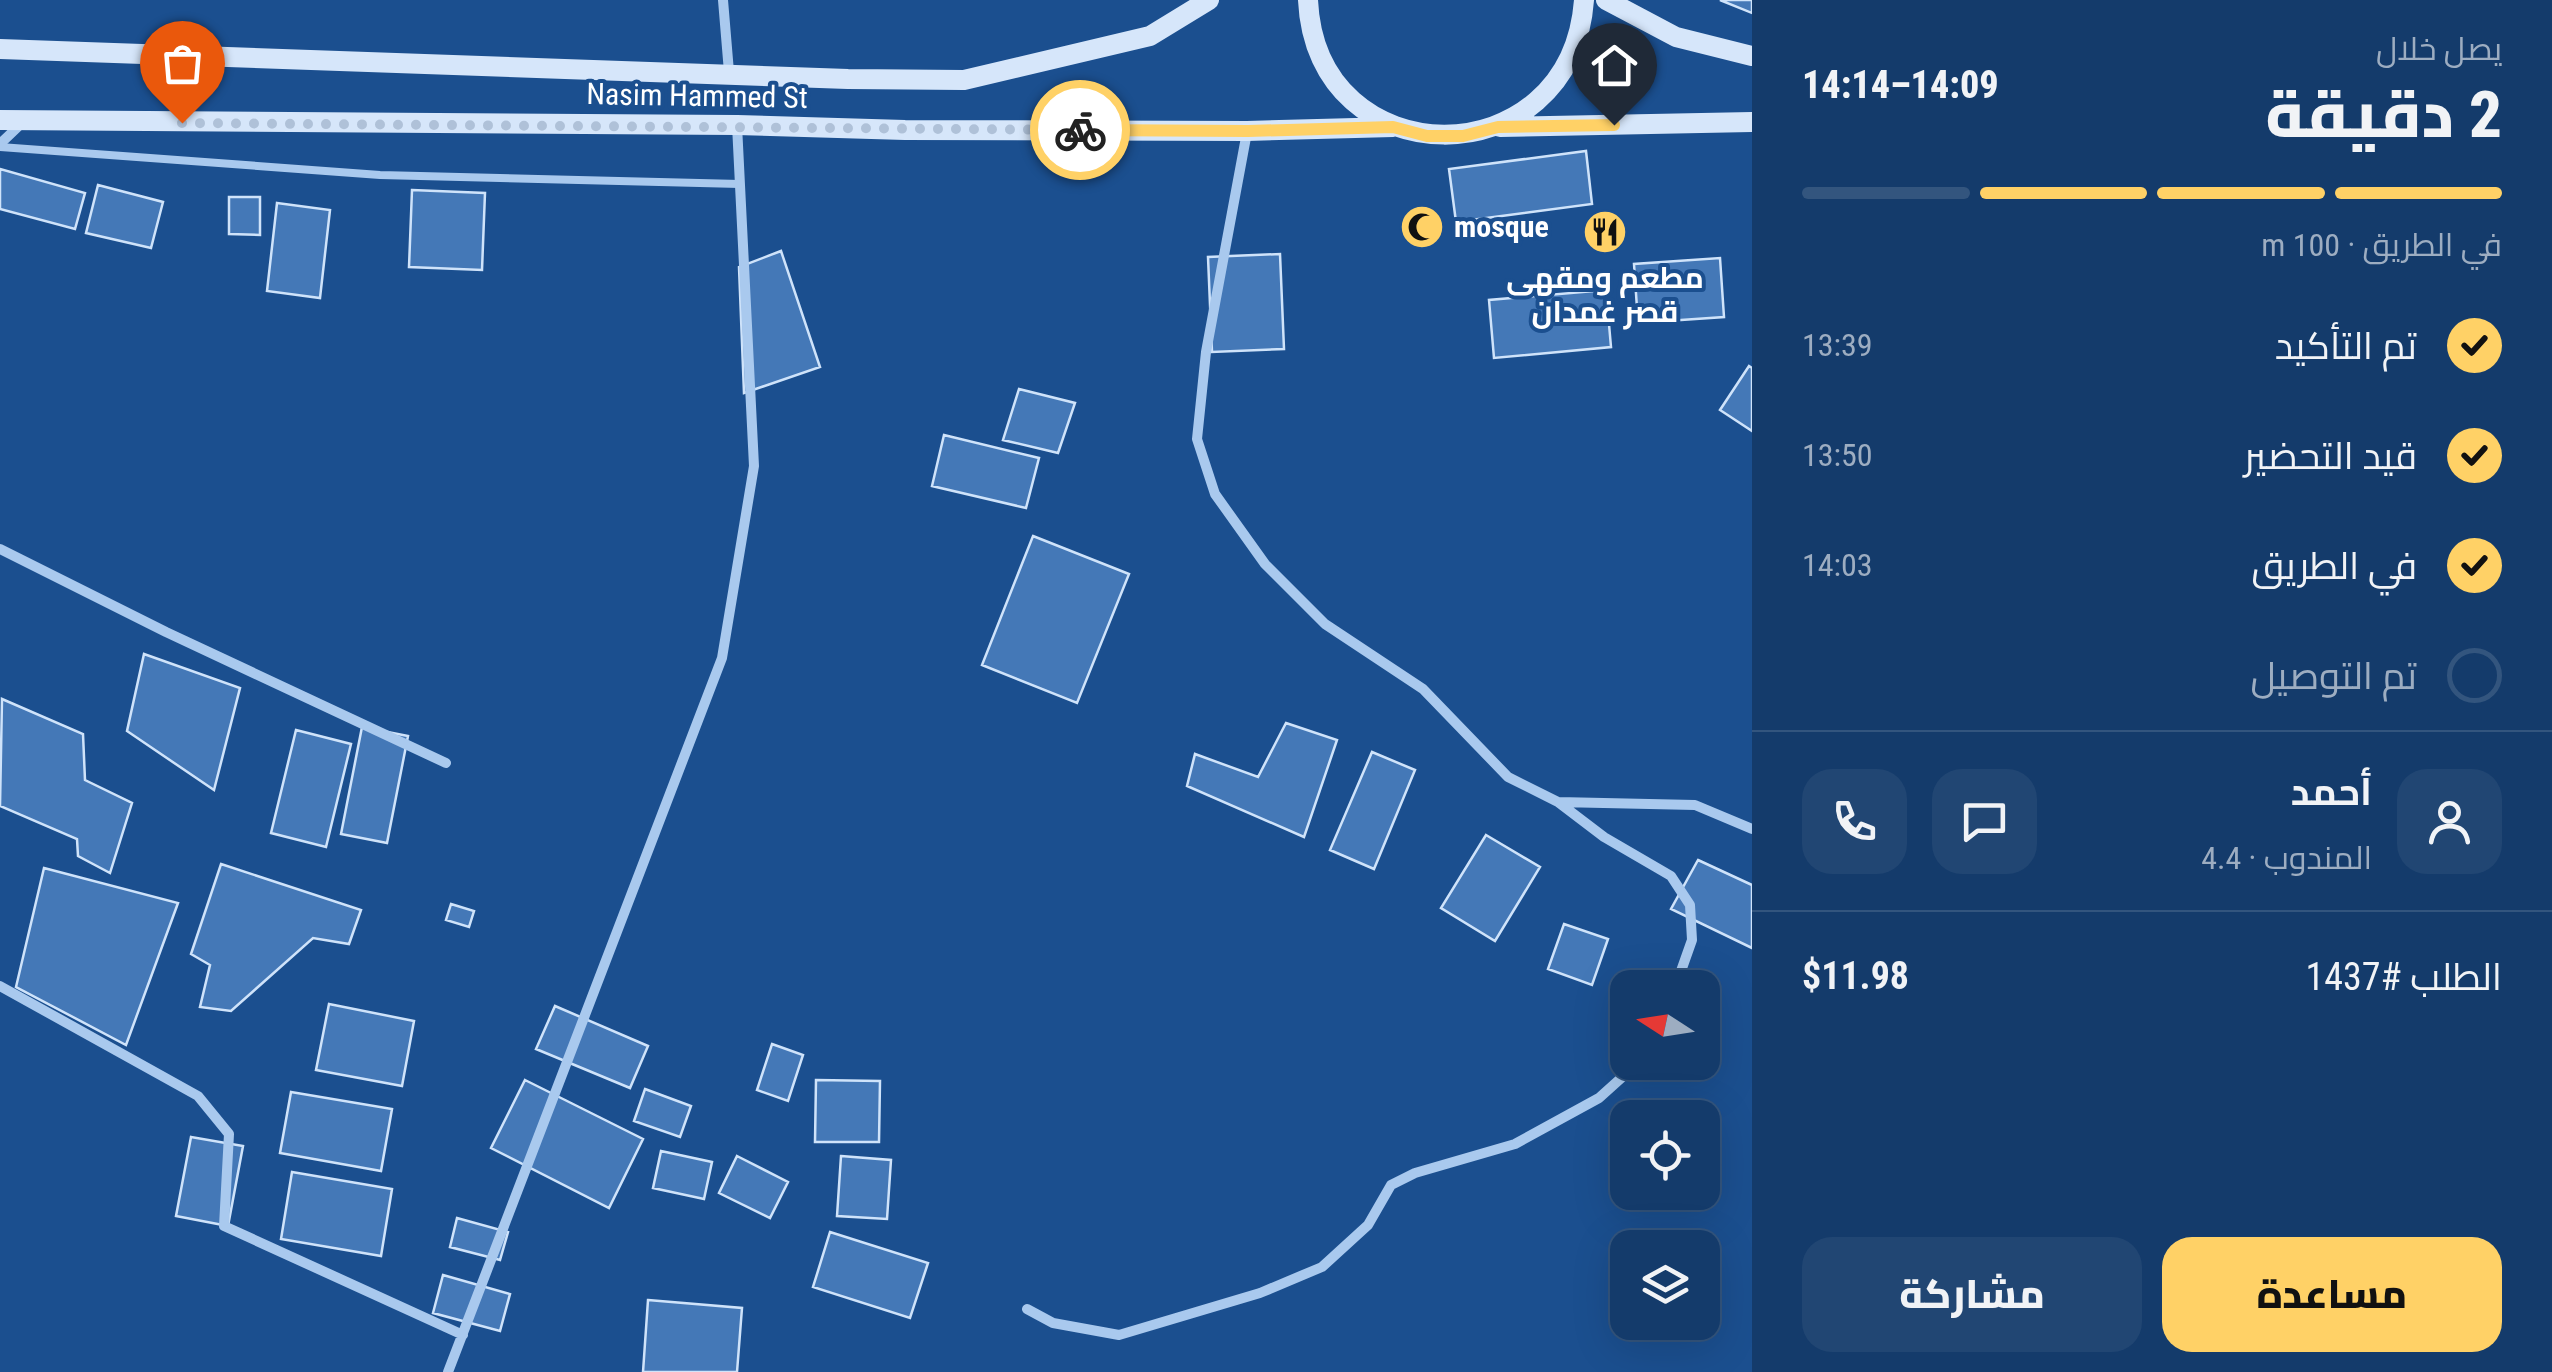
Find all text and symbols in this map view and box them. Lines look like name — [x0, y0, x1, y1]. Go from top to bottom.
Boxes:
pin — [140, 21, 225, 124]
pin — [1572, 23, 1657, 126]
text: يصل خلال — [2376, 30, 2502, 68]
icon: bag — [155, 36, 210, 91]
icon: home — [1587, 38, 1642, 93]
text: 14:09–14:14 — [1802, 63, 1999, 107]
street label: Nasim Hammed St — [586, 76, 808, 115]
text: 2 دقيقة — [2265, 77, 2502, 153]
courier — [1030, 80, 1130, 180]
icon: bike — [1053, 103, 1108, 158]
mosque icon: mosque — [1399, 204, 1445, 250]
place label: mosque — [1454, 209, 1549, 244]
restaurant icon: مطعم ومقهى قصر غمدان — [1582, 209, 1628, 255]
text: في الطريق · 100 m — [2261, 226, 2502, 264]
place label: مطعم ومقهى قصر غمدان — [1506, 260, 1704, 330]
icon: check — [2447, 318, 2502, 373]
text: تم التأكيد — [2275, 324, 2417, 368]
text: 13:39 — [1802, 326, 1873, 364]
icon: check — [2447, 428, 2502, 483]
text: قيد التحضير — [2244, 434, 2417, 478]
text: 13:50 — [1802, 436, 1873, 474]
icon: check — [2447, 538, 2502, 593]
text: في الطريق — [2251, 544, 2417, 588]
text: 14:03 — [1802, 546, 1873, 584]
text: تم التوصيل — [2250, 654, 2417, 698]
button: phone — [1802, 769, 1907, 874]
button: chat — [1932, 769, 2037, 874]
button: person — [2397, 769, 2502, 874]
text: أحمد — [2291, 770, 2372, 814]
text: المندوب · 4.4 — [2201, 839, 2372, 877]
text: $11.98 — [1802, 954, 1909, 998]
text: الطلب #1437 — [2306, 955, 2502, 999]
north arrow — [1610, 970, 1720, 1080]
map controls — [1610, 970, 1720, 1340]
button: locate — [1610, 1100, 1720, 1210]
button: layers — [1610, 1230, 1720, 1340]
button: مشاركة — [1802, 1237, 2142, 1352]
button: مساعدة — [2162, 1237, 2502, 1352]

